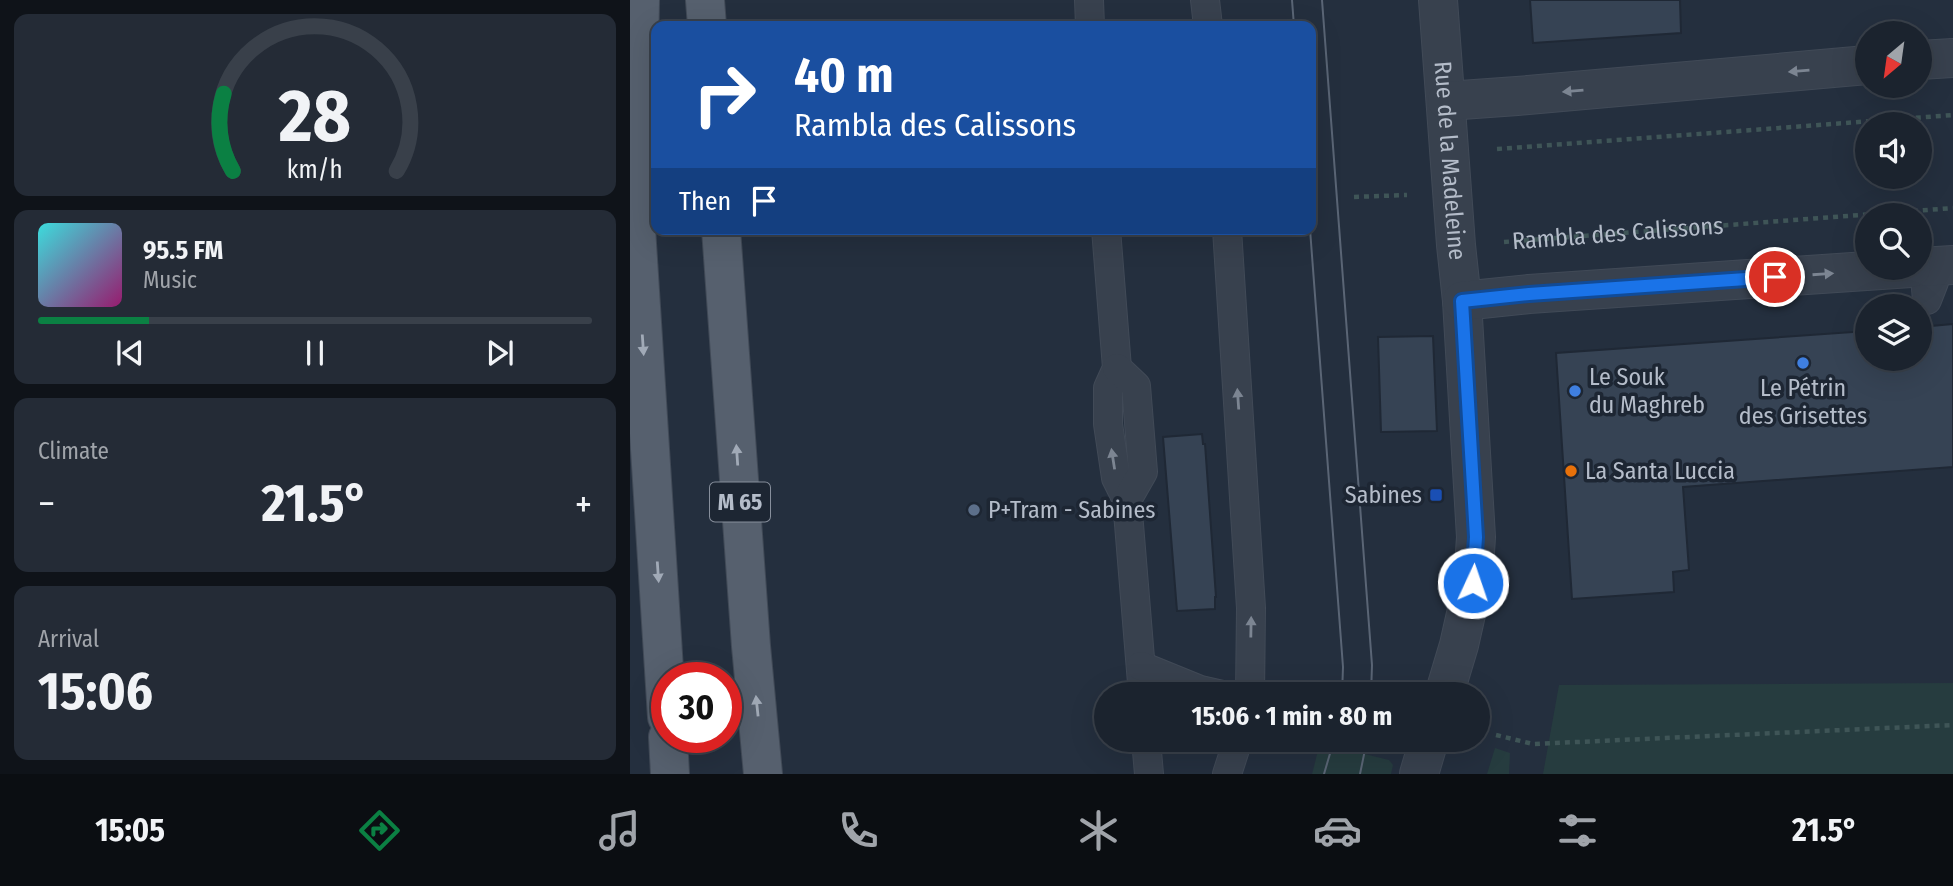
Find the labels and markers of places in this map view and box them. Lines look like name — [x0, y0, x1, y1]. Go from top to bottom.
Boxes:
pin — [1745, 247, 1805, 307]
marker: Le Pétrin des Grisettes — [1795, 355, 1811, 371]
place label: Le Souk du Maghreb — [1589, 363, 1705, 419]
place label: Le Pétrin des Grisettes — [1739, 374, 1867, 430]
marker: Le Souk du Maghreb — [1567, 383, 1583, 399]
place label: La Santa Luccia — [1585, 457, 1735, 485]
marker: La Santa Luccia — [1563, 463, 1579, 479]
place label: Sabines — [1345, 481, 1422, 509]
marker: Sabines — [1428, 487, 1444, 503]
place label: P+Tram - Sabines — [988, 496, 1156, 524]
marker: P+Tram - Sabines — [966, 502, 982, 518]

